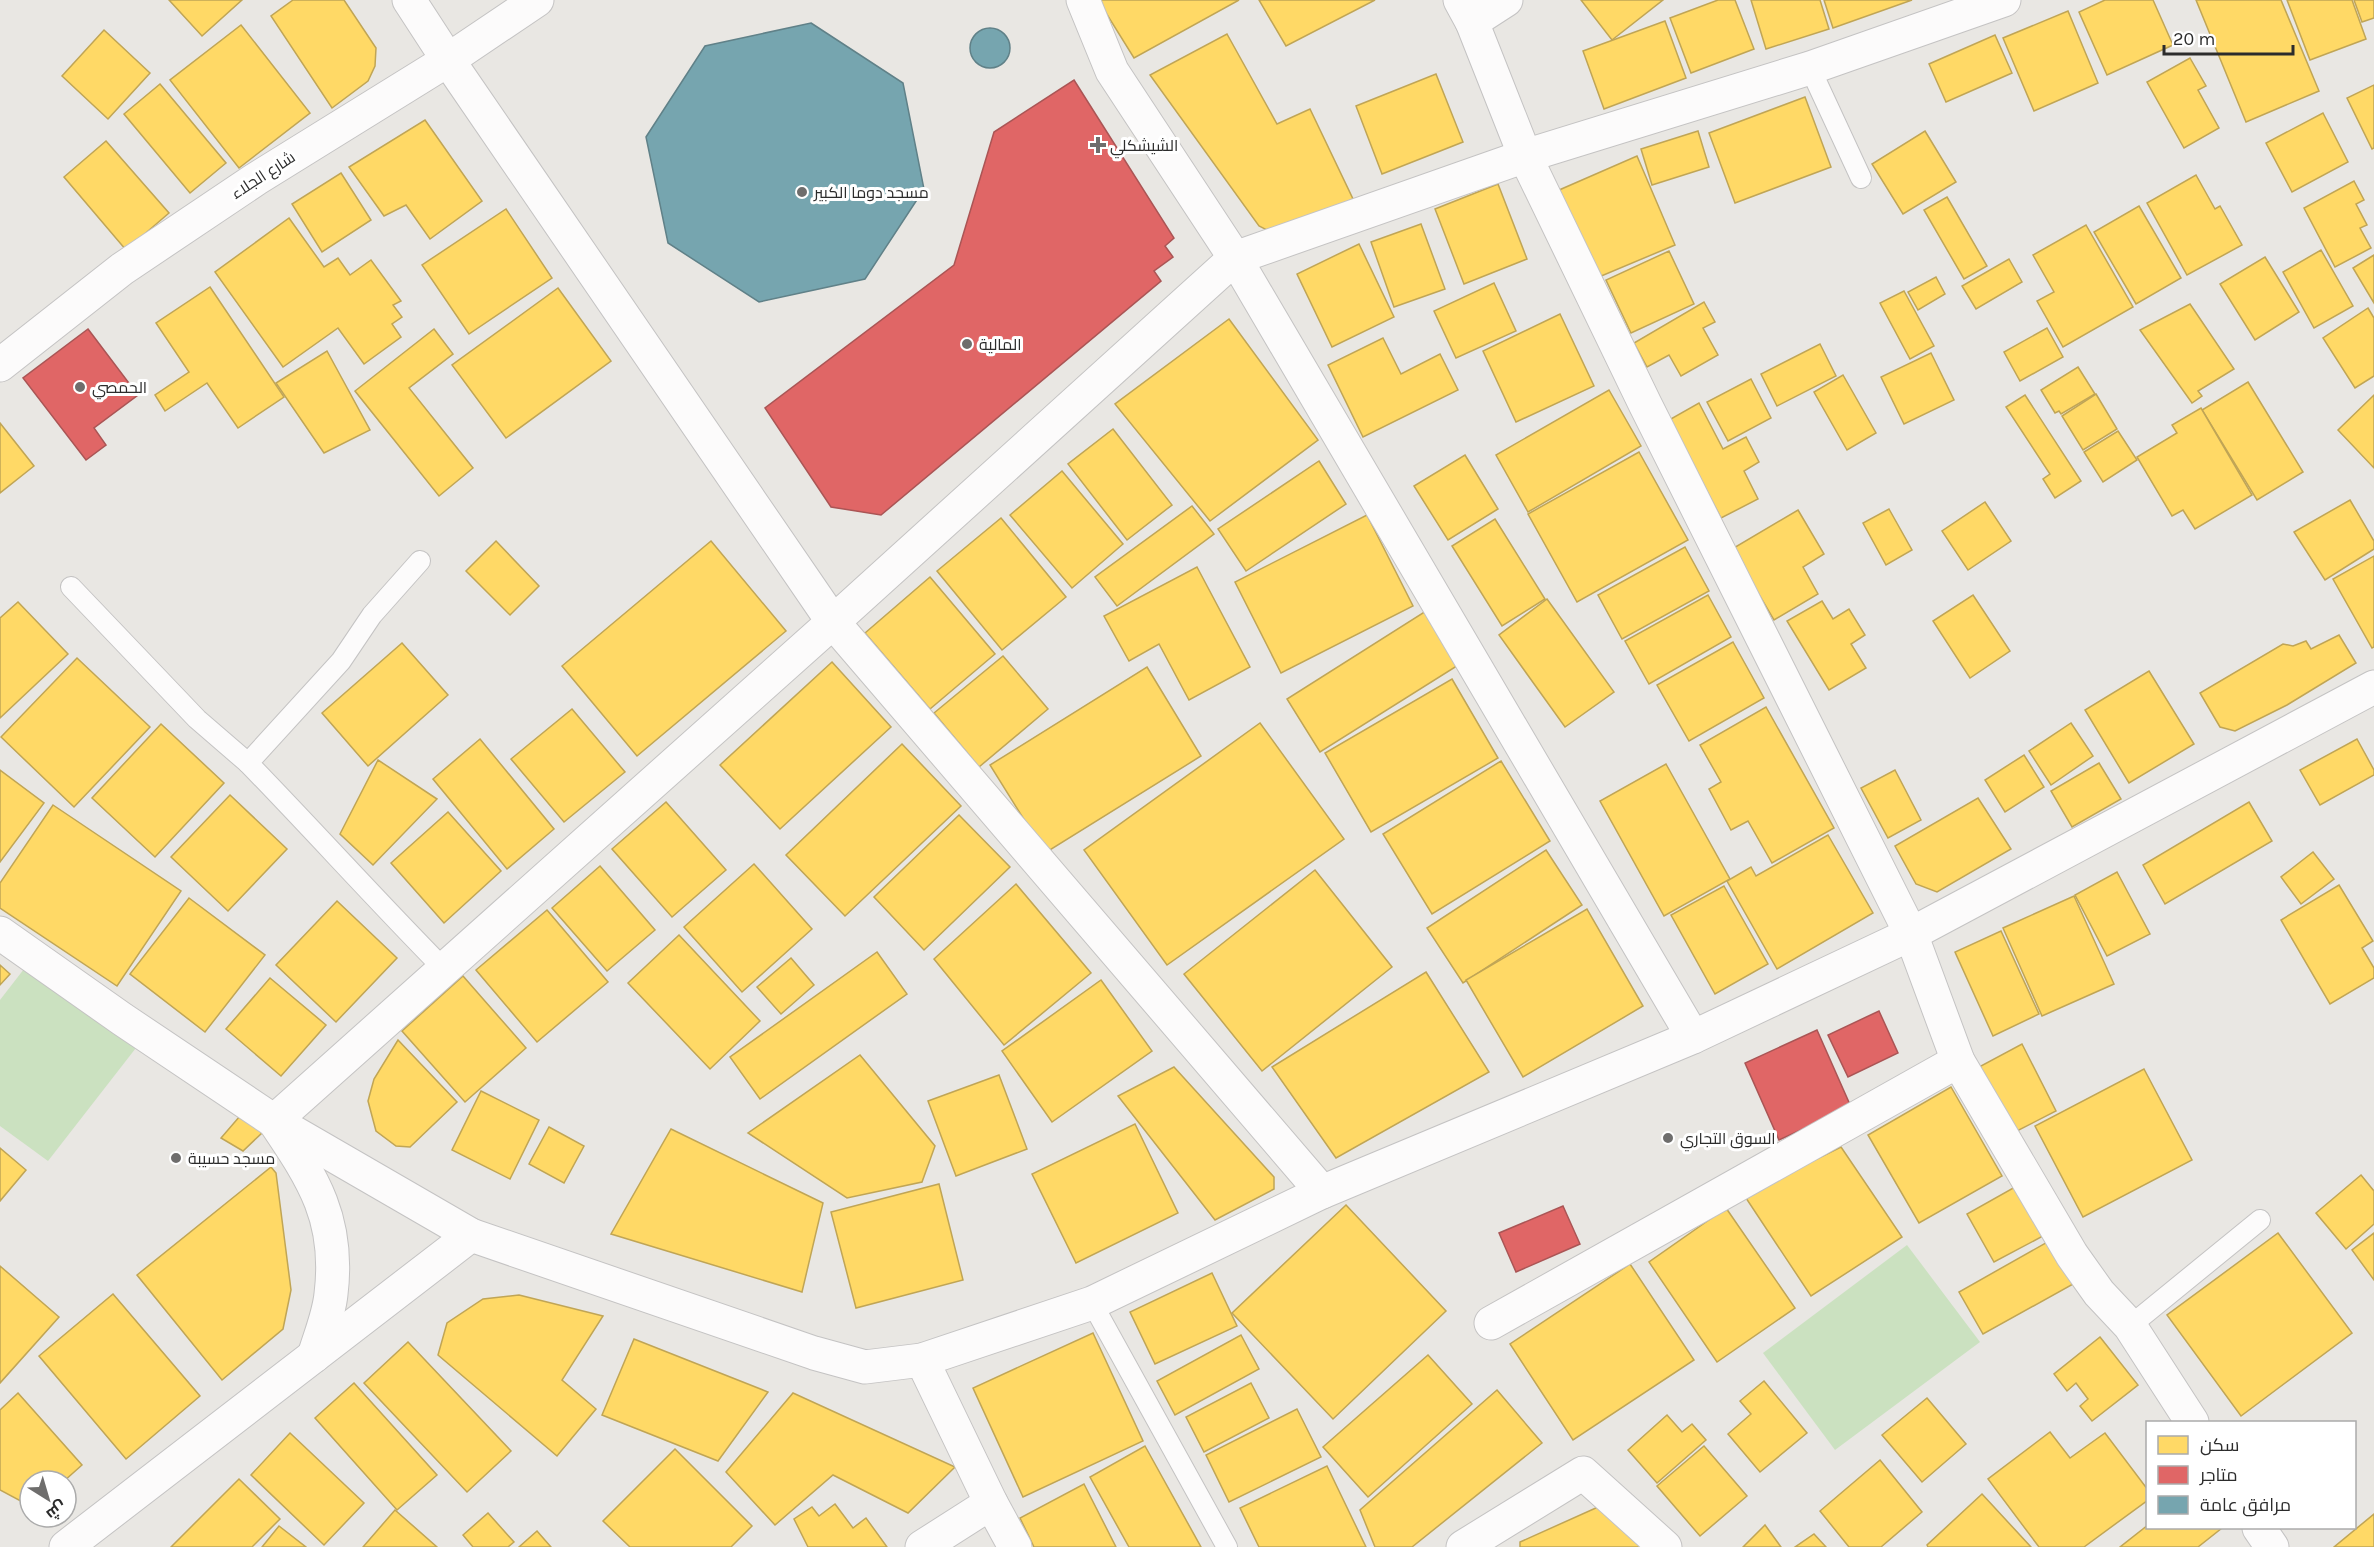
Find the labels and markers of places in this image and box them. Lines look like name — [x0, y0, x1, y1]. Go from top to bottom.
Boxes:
place label: الشيشكلي — [1110, 136, 1178, 159]
marker: الشيشكلي — [1091, 138, 1105, 152]
place label: مسجد دوما الكبير — [813, 183, 929, 202]
marker: مسجد دوما الكبير — [795, 185, 809, 199]
place label: المالية — [979, 335, 1022, 354]
marker: المالية — [960, 337, 974, 351]
place label: الحمصي — [92, 378, 147, 400]
marker: الحمصي — [73, 380, 87, 394]
place label: السوق التجاري — [1680, 1129, 1776, 1152]
marker: السوق التجاري — [1661, 1131, 1675, 1145]
place label: مسجد حسيبة — [188, 1149, 275, 1168]
marker: مسجد حسيبة — [169, 1151, 183, 1165]

